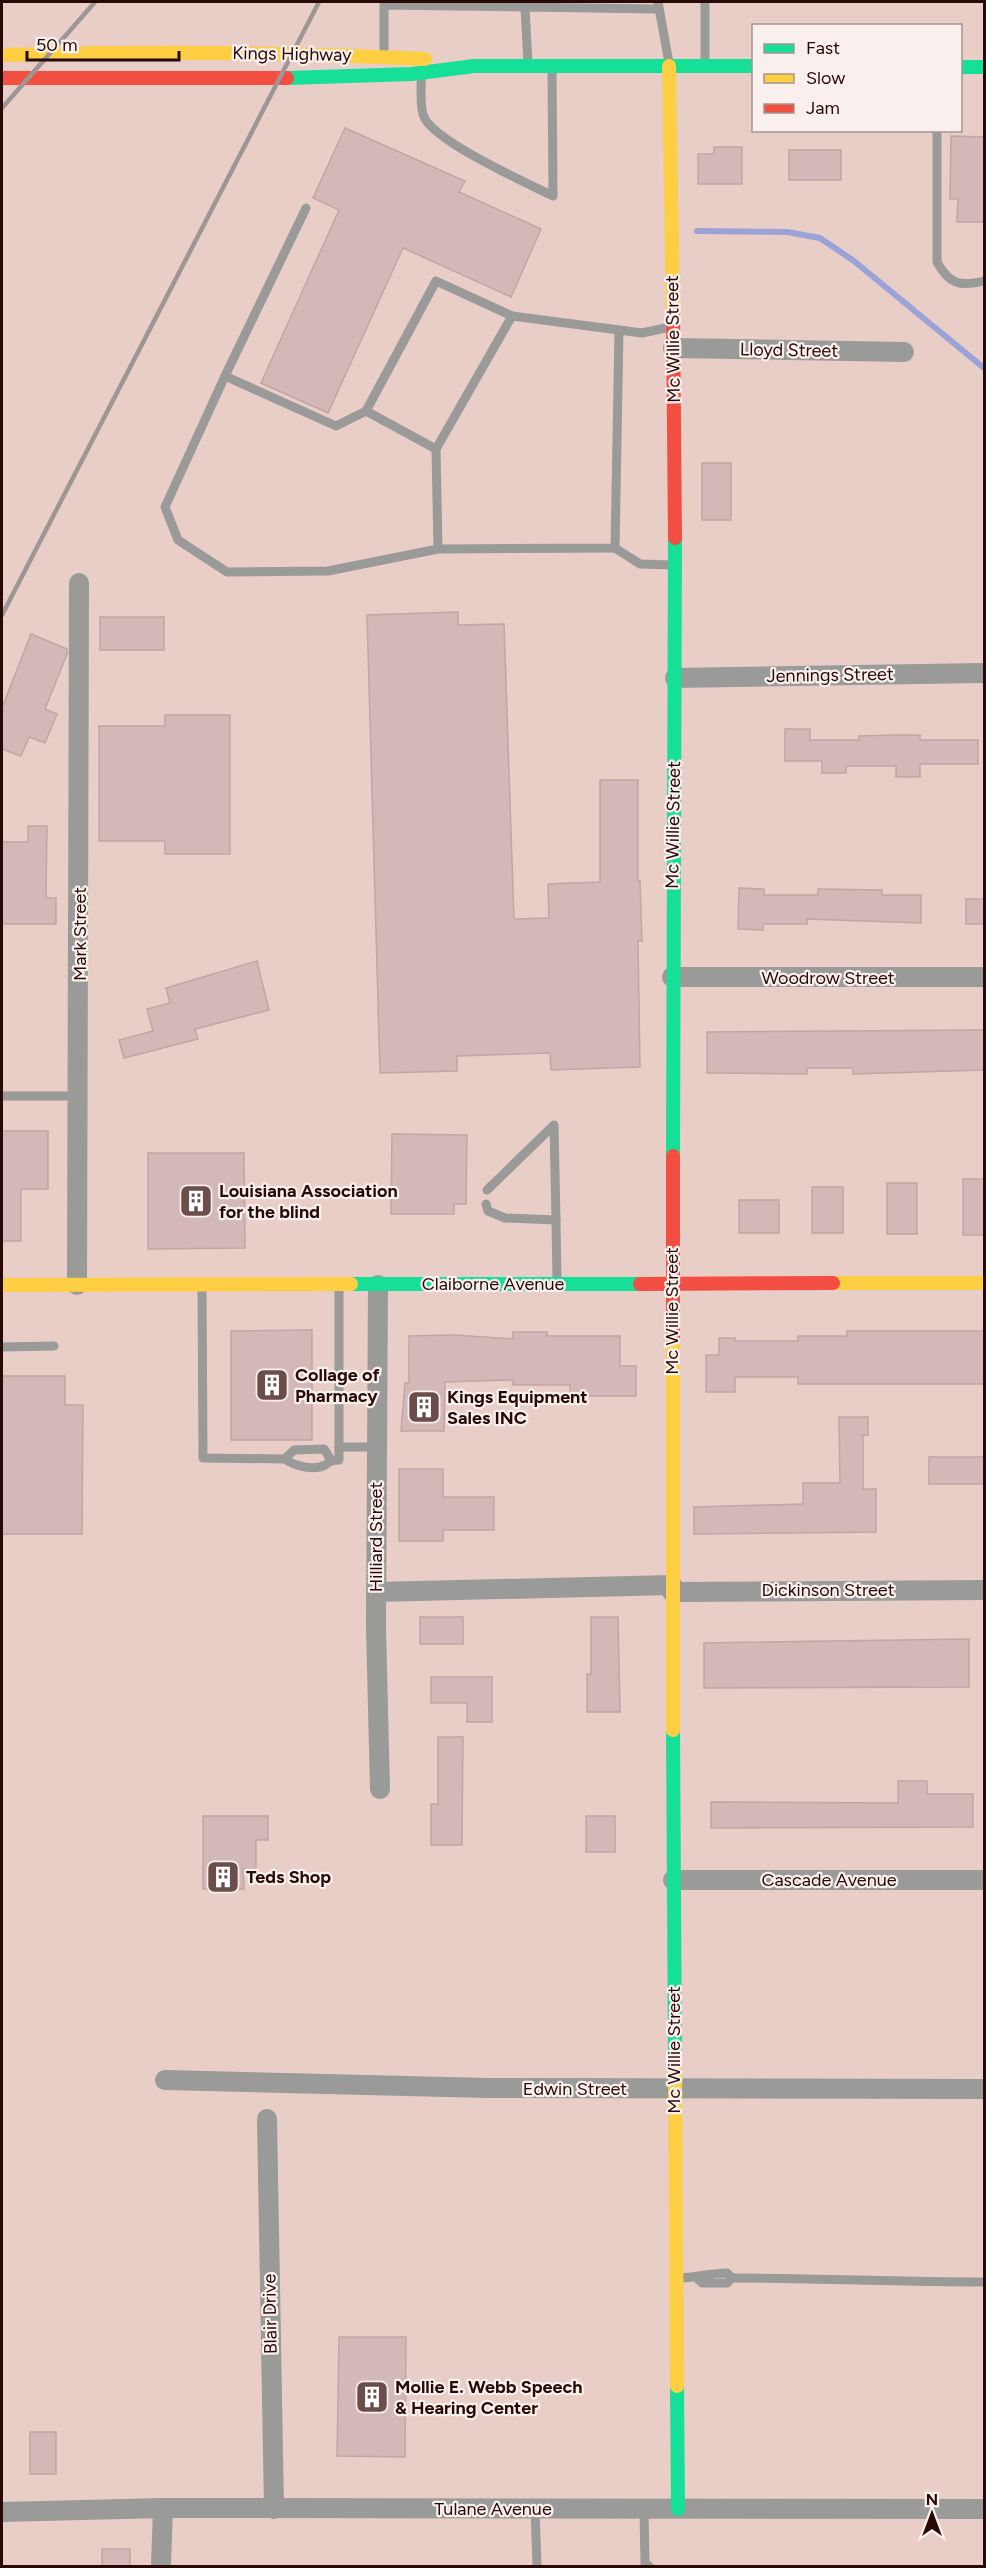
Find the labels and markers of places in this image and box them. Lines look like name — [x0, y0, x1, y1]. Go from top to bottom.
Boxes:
place label: Louisiana Association for the blind — [219, 1180, 398, 1223]
building icon: Louisiana Association for the blind — [178, 1183, 214, 1219]
place label: Collage of Pharmacy — [295, 1364, 380, 1407]
building icon: Collage of Pharmacy — [254, 1367, 290, 1403]
place label: Kings Equipment Sales INC — [447, 1386, 588, 1429]
building icon: Kings Equipment Sales INC — [406, 1389, 442, 1425]
building icon: Teds Shop — [205, 1859, 241, 1895]
place label: Teds Shop — [246, 1866, 331, 1888]
place label: Mollie E. Webb Speech & Hearing Center — [395, 2376, 583, 2419]
building icon: Mollie E. Webb Speech & Hearing Center — [354, 2379, 390, 2415]

